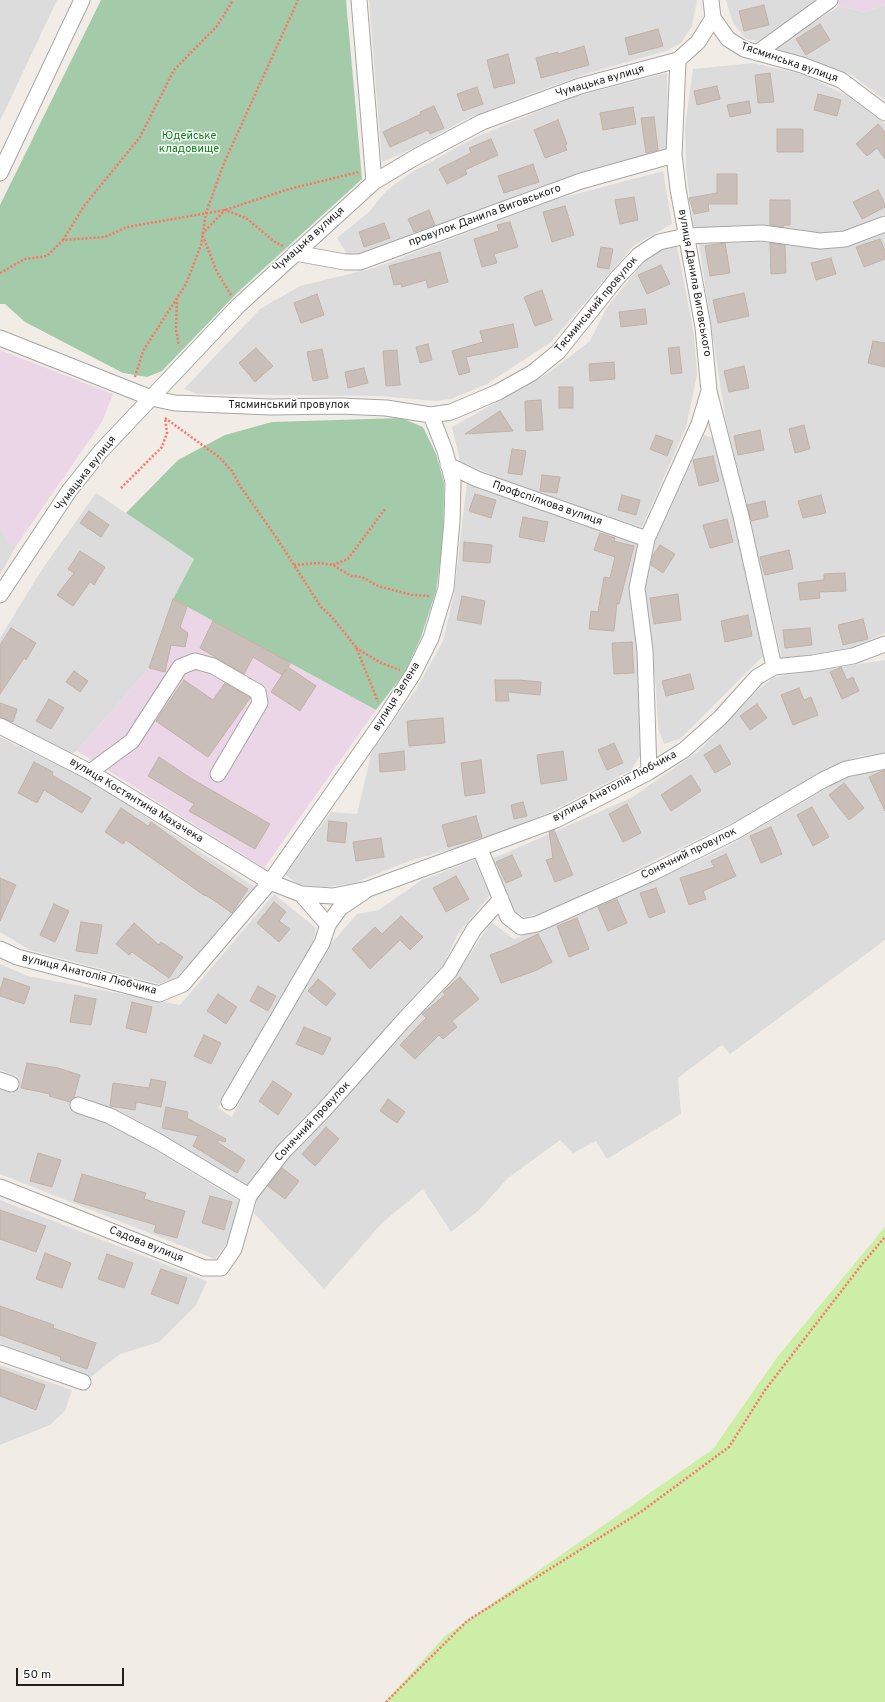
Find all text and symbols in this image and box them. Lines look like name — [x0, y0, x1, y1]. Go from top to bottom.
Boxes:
street label: Тясминська вулиця — [738, 40, 840, 86]
street label: Чумацька вулиця — [554, 63, 646, 101]
park label: Юдейське кладовище — [159, 130, 219, 156]
street label: провулок Данила Виговського — [407, 182, 563, 250]
street label: Чумацька вулиця — [270, 204, 348, 276]
street label: вулиця Данила Виговського — [675, 208, 713, 358]
street label: Тясминський провулок — [553, 254, 641, 356]
street label: Тясминський провулок — [228, 399, 350, 413]
street label: Чумацька вулиця — [53, 434, 119, 514]
street label: Профспілкова вулиця — [490, 479, 604, 529]
street label: вулиця Зелена — [371, 660, 423, 734]
street label: вулиця Анатолія Любчика — [551, 749, 679, 825]
street label: вулиця Костянтина Махачека — [67, 756, 205, 846]
street label: Сонячний провулок — [639, 825, 739, 883]
street label: вулиця Анатолія Любчика — [20, 952, 158, 998]
street label: Сонячний провулок — [273, 1079, 353, 1165]
street label: Садова вулиця — [107, 1224, 185, 1266]
scale bar — [18, 1660, 126, 1686]
text: 50 m — [23, 1667, 51, 1683]

